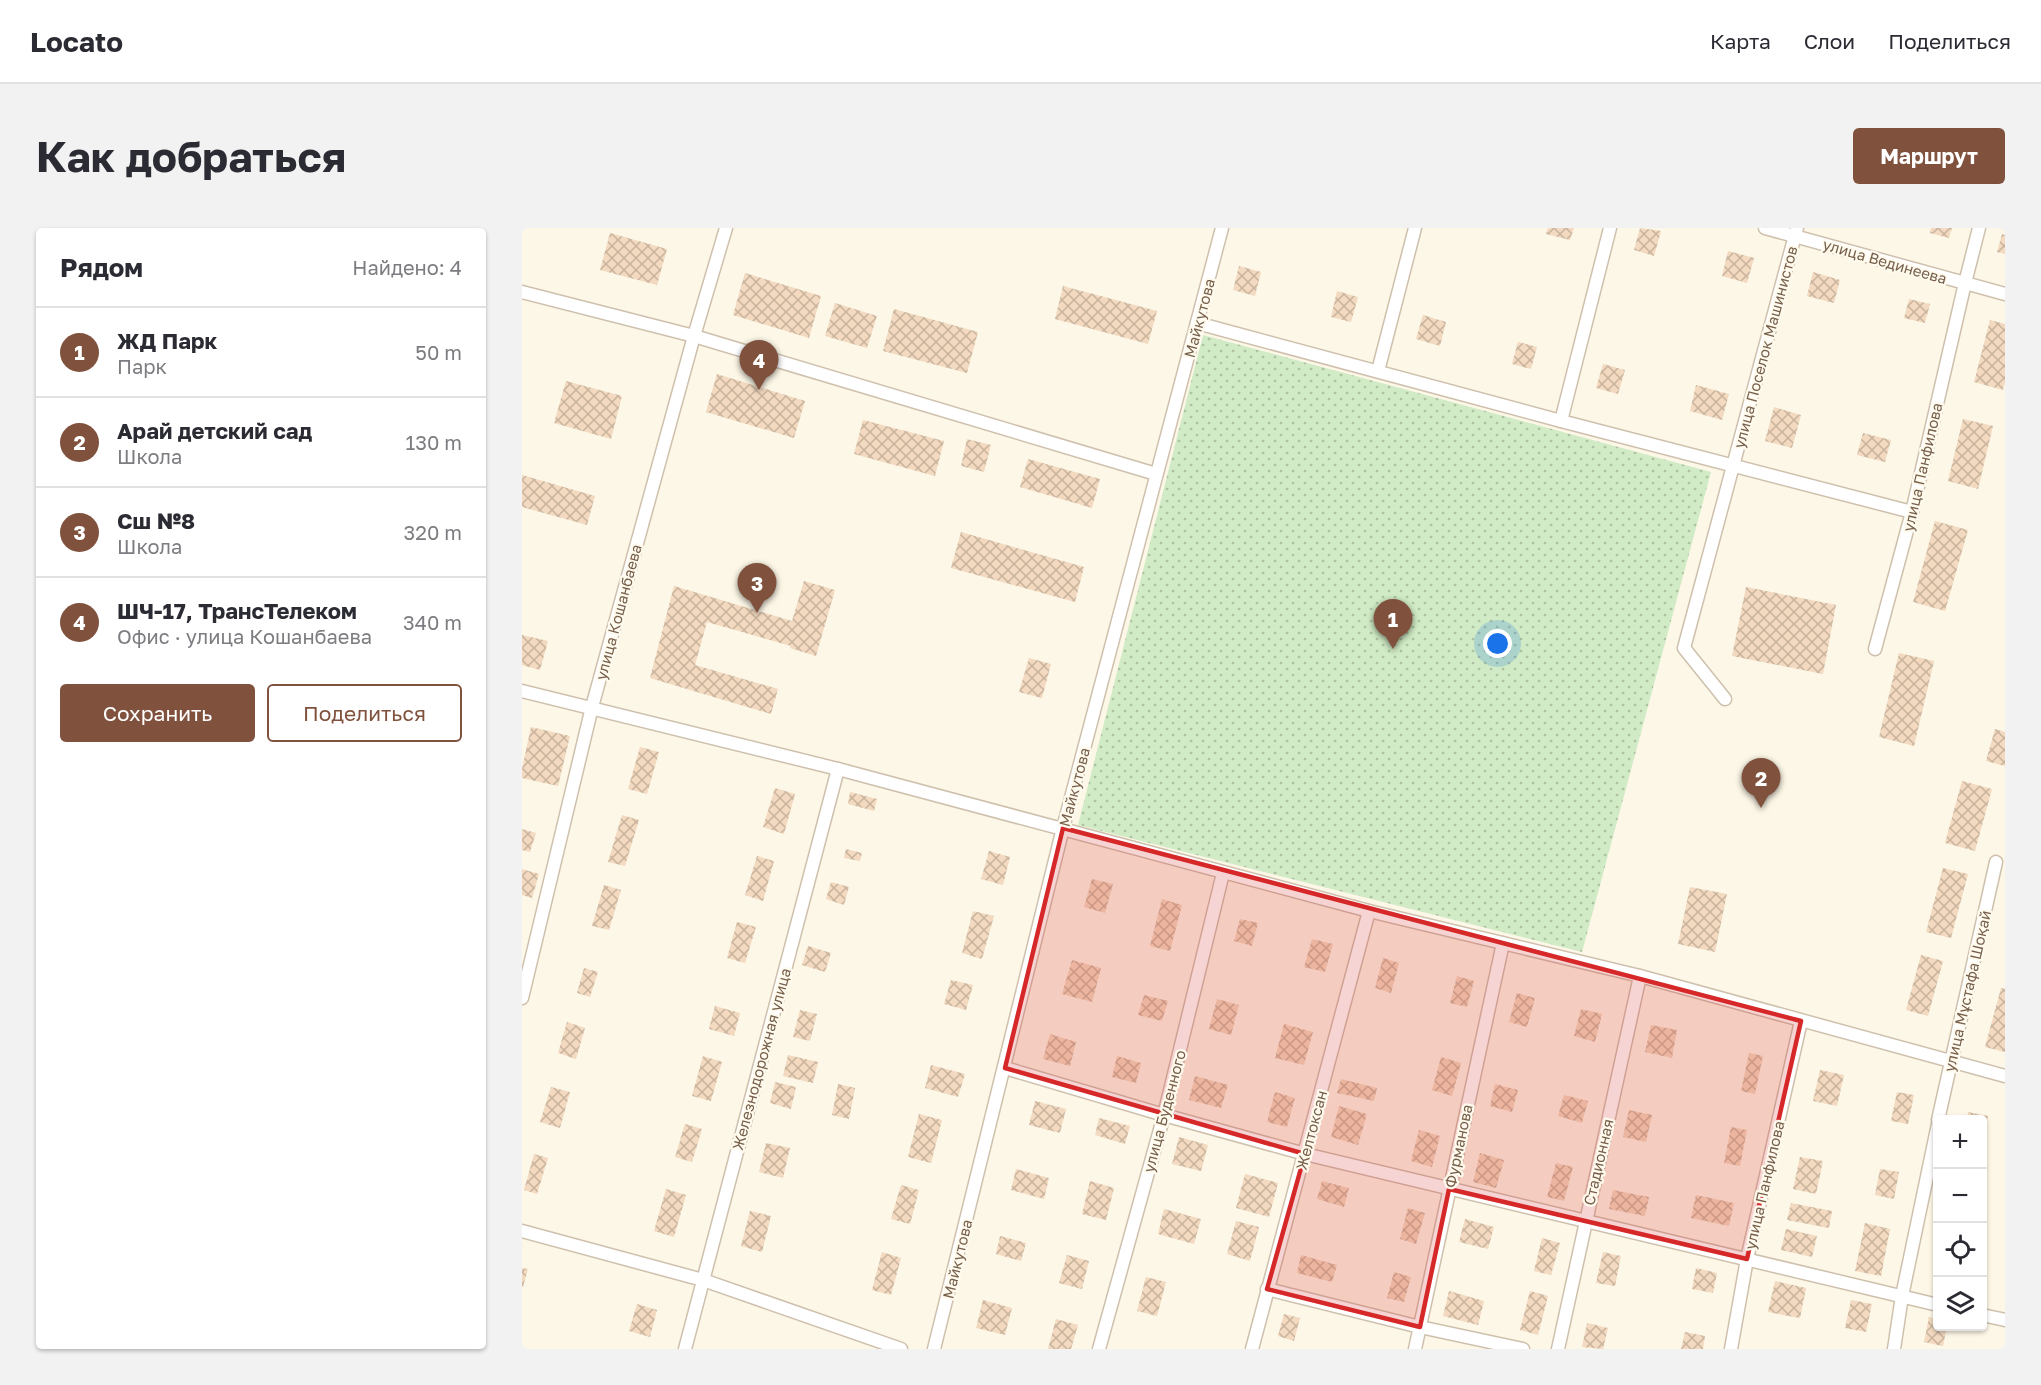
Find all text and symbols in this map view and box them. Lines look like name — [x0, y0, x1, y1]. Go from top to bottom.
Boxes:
text: Locato — [30, 25, 123, 58]
text: Карта — [1710, 28, 1771, 54]
text: Слои — [1804, 28, 1855, 54]
text: Поделиться — [1888, 28, 2011, 54]
button: Маршрут — [1853, 128, 2005, 184]
text: Как добраться — [36, 131, 346, 181]
street label: улица Вединеева — [1821, 235, 1949, 287]
street label: улица Поселок Машинистов — [1729, 244, 1801, 450]
text: Рядом — [60, 252, 143, 283]
text: Найдено: 4 — [352, 255, 462, 279]
street label: Майкутова — [1180, 276, 1218, 360]
text: ЖД Парк — [117, 327, 217, 354]
text: 1 — [74, 340, 85, 364]
text: 50 m — [415, 340, 462, 364]
pin: 4 — [740, 340, 778, 390]
text: Парк — [117, 354, 167, 378]
street label: улица Панфилова — [1898, 401, 1946, 533]
text: Арай детский сад — [117, 417, 312, 444]
text: 2 — [73, 430, 86, 454]
text: 130 m — [406, 430, 462, 454]
text: Школа — [117, 444, 182, 468]
text: Сш №8 — [117, 507, 195, 534]
text: 3 — [73, 520, 86, 544]
text: 320 m — [404, 520, 462, 544]
text: Школа — [117, 534, 182, 558]
street label: улица Кошанбаева — [591, 542, 645, 682]
pin: 3 — [738, 564, 776, 613]
text: ШЧ-17, ТрансТелеком — [117, 597, 357, 624]
pin: 1 — [1374, 600, 1412, 649]
text: 4 — [73, 610, 86, 634]
text: 340 m — [403, 610, 462, 634]
text: Офис · улица Кошанбаева — [117, 624, 372, 648]
your location — [1483, 629, 1512, 658]
button: Сохранить — [60, 684, 255, 742]
button: Поделиться — [267, 684, 462, 742]
street label: Майкутова — [1055, 745, 1093, 829]
pin: 2 — [1742, 758, 1780, 808]
street label: улица Мұстафа Шоқай — [1940, 909, 1995, 1074]
street label: Железнодорожная улица — [728, 966, 794, 1152]
street label: улица Буденного — [1139, 1048, 1189, 1174]
street label: Желтоксан — [1292, 1088, 1330, 1172]
street label: Фурманова — [1440, 1103, 1476, 1189]
map controls — [1933, 1115, 1987, 1331]
button: + — [1933, 1115, 1987, 1169]
street label: Стадионная — [1579, 1117, 1617, 1207]
street label: улица Панфилова — [1740, 1119, 1788, 1251]
button: − — [1933, 1169, 1987, 1223]
street label: Майкутова — [938, 1217, 976, 1301]
button: locate — [1933, 1223, 1987, 1277]
button: layers — [1933, 1277, 1987, 1331]

